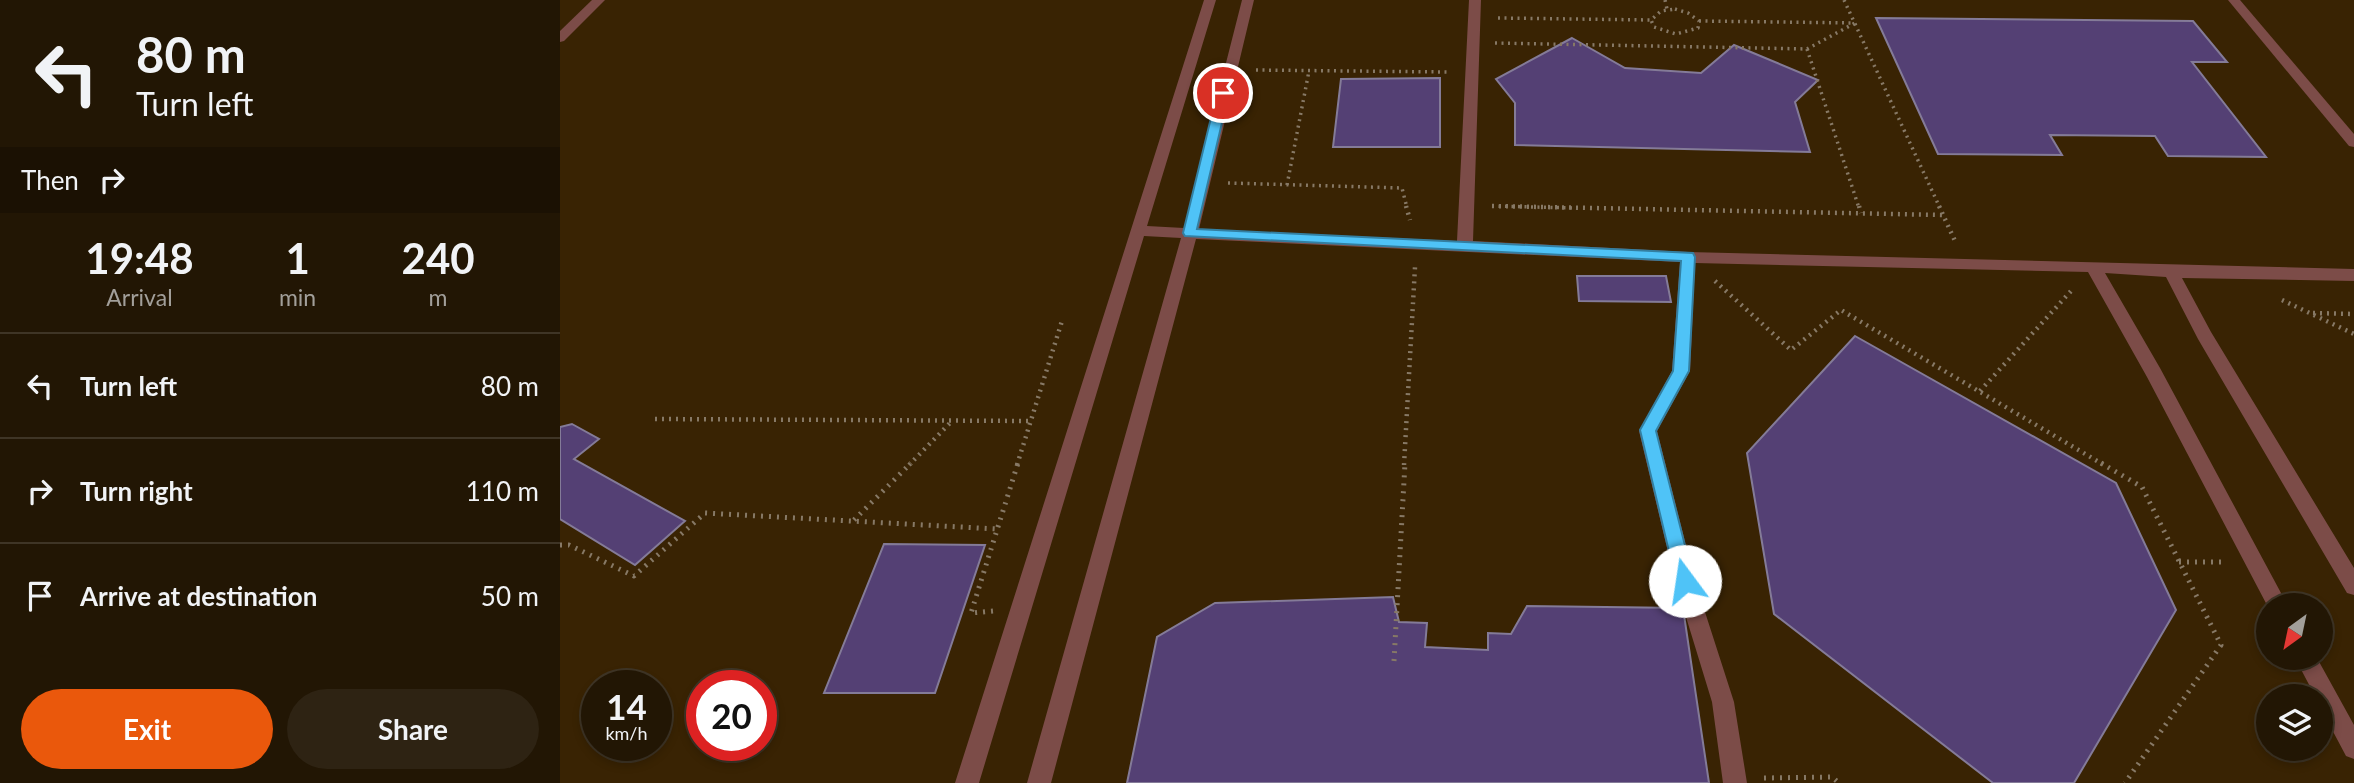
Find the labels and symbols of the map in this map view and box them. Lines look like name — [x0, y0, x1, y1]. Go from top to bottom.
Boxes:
pin — [1193, 63, 1253, 123]
position arrow — [1648, 544, 1722, 618]
north arrow — [2256, 593, 2333, 670]
speed limit sign: 20 — [686, 670, 777, 761]

